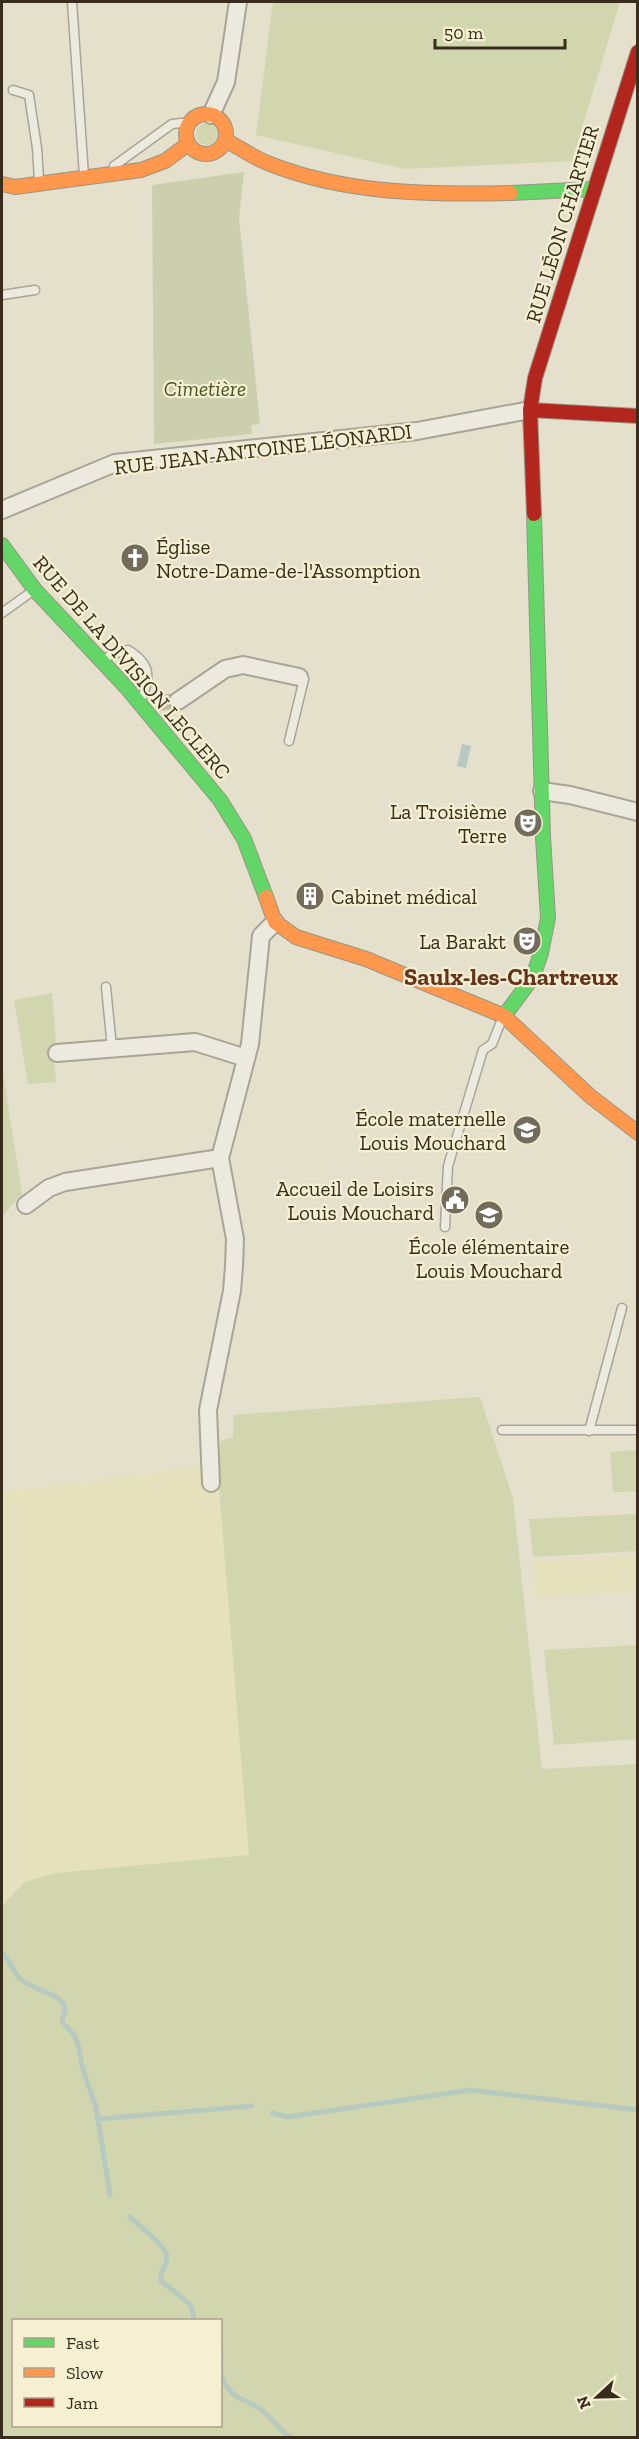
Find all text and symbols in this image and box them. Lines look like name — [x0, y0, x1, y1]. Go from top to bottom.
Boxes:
scale bar — [435, 12, 566, 50]
text: 50 m — [444, 22, 484, 44]
street label: RUE LÉON CHARTIER — [520, 122, 604, 326]
park label: Cimetière — [164, 376, 246, 401]
street label: RUE JEAN-ANTOINE LÉONARDI — [113, 418, 413, 480]
place label: Église Notre-Dame-de-l'Assomption — [156, 534, 421, 583]
church icon: Église Notre-Dame-de-l'Assomption — [119, 542, 151, 574]
street label: RUE DE LA DIVISION LECLERC — [28, 550, 236, 784]
place label: La Troisième Terre — [390, 799, 507, 848]
theatre icon: La Troisième Terre — [512, 807, 544, 839]
building icon: Cabinet médical — [294, 880, 326, 912]
place label: Cabinet médical — [331, 884, 478, 909]
theatre icon: La Barakt — [511, 925, 543, 957]
place label: La Barakt — [419, 929, 506, 954]
district label: Saulx-les-Chartreux — [404, 962, 618, 991]
place label: École maternelle Louis Mouchard — [355, 1106, 506, 1155]
school or university icon: École maternelle Louis Mouchard — [511, 1114, 543, 1146]
place label: Accueil de Loisirs Louis Mouchard — [276, 1176, 434, 1225]
public building icon: Accueil de Loisirs Louis Mouchard — [439, 1184, 471, 1216]
school or university icon: École élémentaire Louis Mouchard — [473, 1199, 505, 1231]
place label: École élémentaire Louis Mouchard — [409, 1234, 570, 1283]
legend — [12, 2319, 222, 2427]
text: Fast — [66, 2332, 99, 2354]
text: Slow — [66, 2362, 103, 2384]
north arrow — [567, 2367, 627, 2427]
text: Jam — [66, 2392, 98, 2414]
text: N — [572, 2393, 595, 2412]

